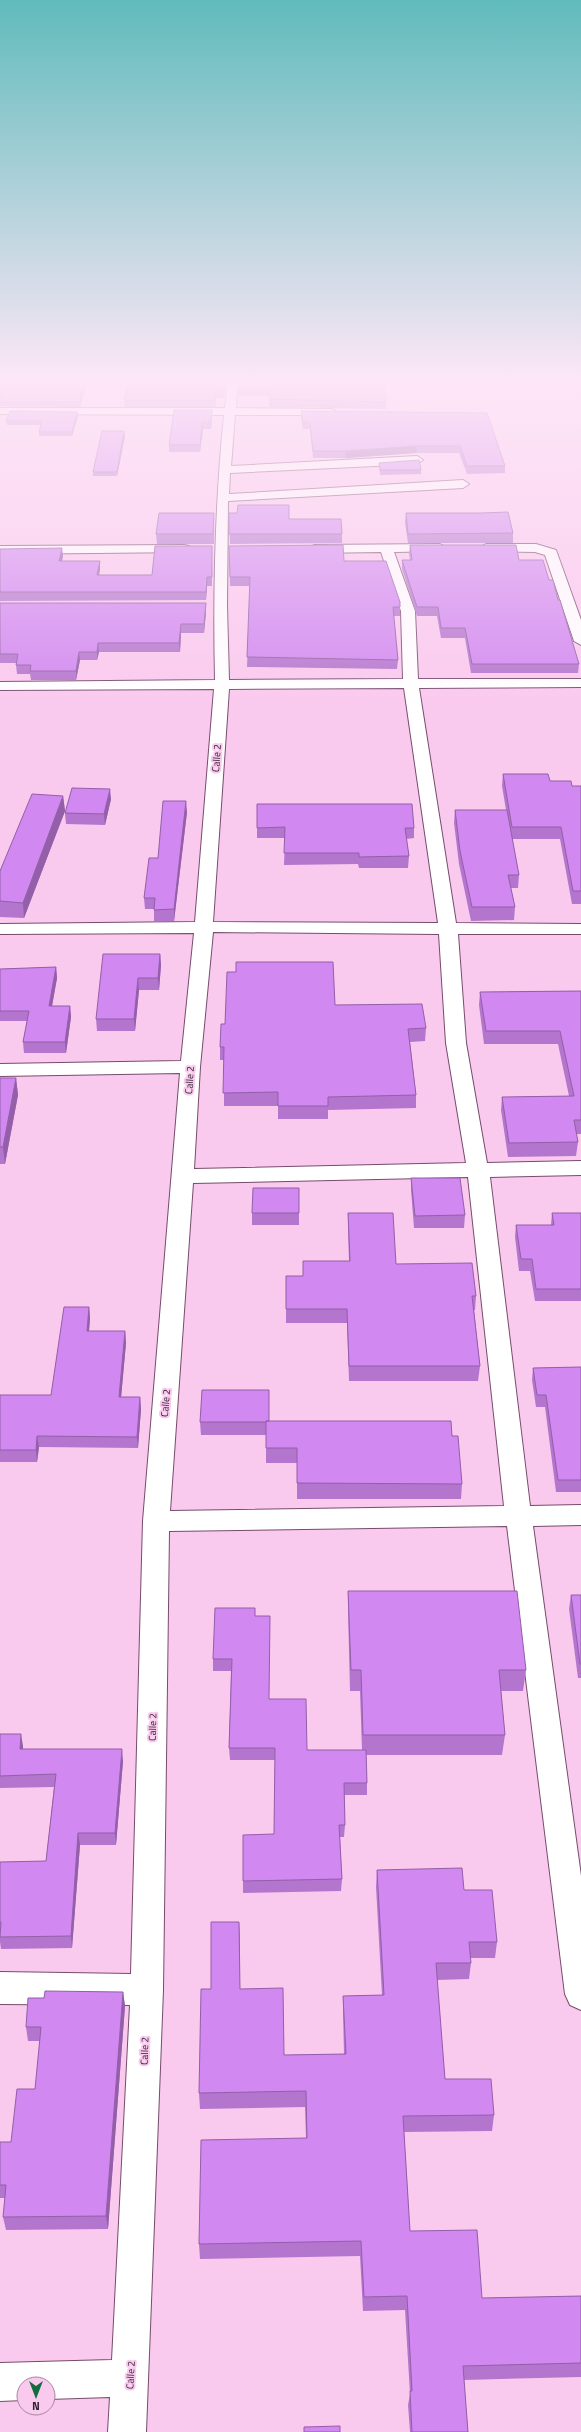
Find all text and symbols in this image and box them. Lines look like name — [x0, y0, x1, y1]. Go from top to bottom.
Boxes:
street label: Calle 2 — [208, 744, 225, 772]
street label: Calle 2 — [181, 1066, 198, 1094]
street label: Calle 2 — [157, 1388, 174, 1418]
street label: Calle 2 — [145, 1713, 160, 1741]
street label: Calle 2 — [137, 2037, 152, 2065]
street label: Calle 2 — [122, 2361, 139, 2389]
north arrow — [16, 2376, 56, 2416]
text: N — [32, 2398, 40, 2414]

